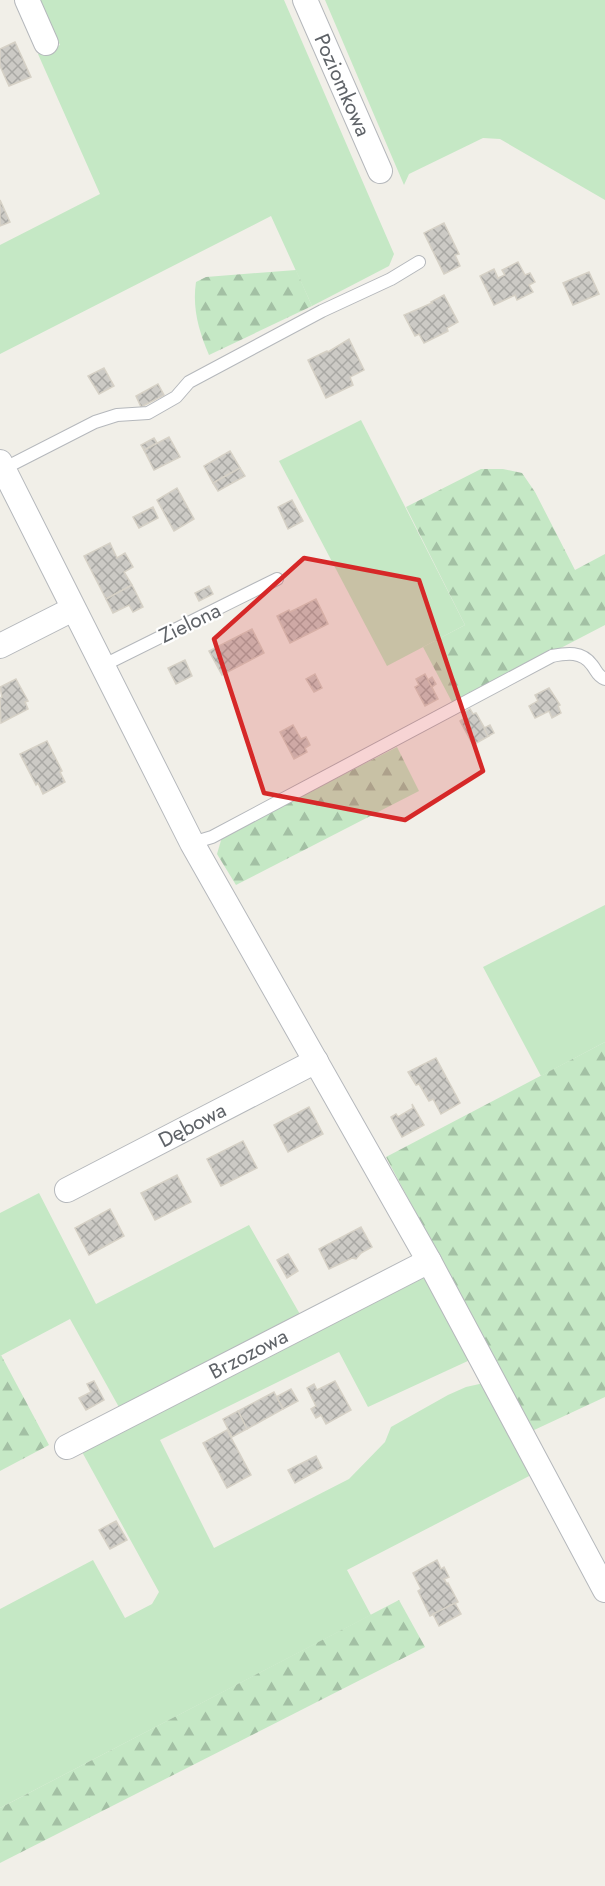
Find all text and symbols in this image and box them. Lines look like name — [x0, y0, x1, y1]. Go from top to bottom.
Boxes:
street label: Poziomkowa — [307, 29, 378, 141]
street label: Zielona — [154, 595, 226, 651]
street label: Dębowa — [153, 1095, 231, 1155]
street label: Brzozowa — [204, 1321, 293, 1387]

